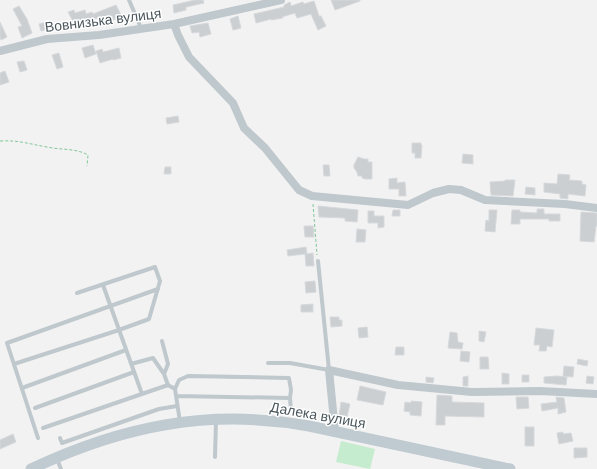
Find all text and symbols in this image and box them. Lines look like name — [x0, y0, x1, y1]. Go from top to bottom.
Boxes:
street label: Вовнизька вулиця — [44, 4, 162, 36]
street label: Далека вулиця — [269, 398, 367, 432]

